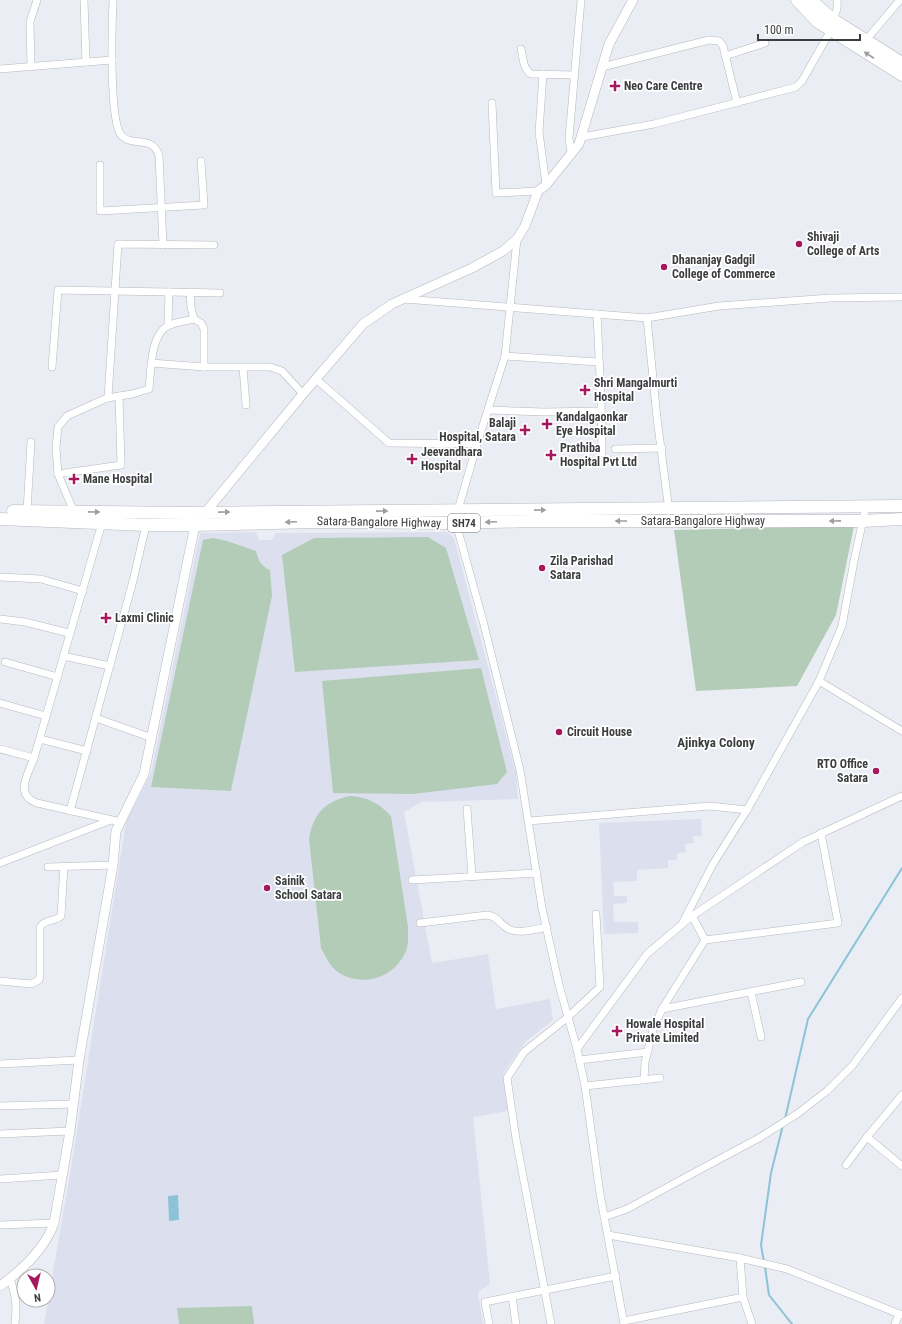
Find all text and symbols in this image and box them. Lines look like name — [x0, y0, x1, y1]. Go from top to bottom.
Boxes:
scale bar — [758, 16, 860, 42]
text: 100 m — [764, 23, 794, 37]
one-way arrow — [864, 51, 874, 59]
place label: Neo Care Centre — [624, 79, 703, 93]
marker: Neo Care Centre — [609, 80, 621, 92]
place label: Shivaji College of Arts — [807, 230, 880, 258]
marker: Shivaji College of Arts — [794, 239, 804, 249]
place label: Dhananjay Gadgil College of Commerce — [672, 253, 776, 281]
marker: Dhananjay Gadgil College of Commerce — [659, 262, 669, 272]
place label: Shri Mangalmurti Hospital — [594, 376, 677, 404]
marker: Shri Mangalmurti Hospital — [579, 384, 591, 396]
place label: Kandalgaonkar Eye Hospital — [556, 410, 628, 438]
place label: Balaji Hospital, Satara — [439, 416, 516, 444]
marker: Kandalgaonkar Eye Hospital — [541, 418, 553, 430]
marker: Balaji Hospital, Satara — [519, 424, 531, 436]
place label: Prathiba Hospital Pvt Ltd — [560, 441, 637, 469]
place label: Jeevandhara Hospital — [421, 445, 482, 473]
marker: Prathiba Hospital Pvt Ltd — [545, 449, 557, 461]
marker: Jeevandhara Hospital — [406, 453, 418, 465]
place label: Mane Hospital — [83, 472, 152, 486]
marker: Mane Hospital — [68, 473, 80, 485]
one-way arrow — [534, 507, 547, 513]
one-way arrow — [376, 508, 389, 514]
one-way arrow — [88, 509, 101, 515]
one-way arrow — [218, 509, 231, 515]
street label: Satara-Bangalore Highway — [317, 514, 441, 530]
road number: SH74 — [448, 514, 480, 532]
street label: Satara-Bangalore Highway — [641, 514, 765, 528]
one-way arrow — [614, 518, 627, 524]
one-way arrow — [828, 518, 841, 524]
one-way arrow — [284, 519, 297, 525]
one-way arrow — [485, 519, 497, 526]
place label: Zila Parishad Satara — [550, 554, 613, 582]
marker: Zila Parishad Satara — [537, 563, 547, 573]
place label: Laxmi Clinic — [115, 611, 174, 625]
marker: Laxmi Clinic — [100, 612, 112, 624]
place label: Circuit House — [567, 725, 632, 739]
marker: Circuit House — [554, 727, 564, 737]
district label: Ajinkya Colony — [677, 735, 755, 750]
place label: RTO Office Satara — [817, 757, 868, 785]
marker: RTO Office Satara — [871, 766, 881, 776]
place label: Sainik School Satara — [275, 874, 342, 902]
marker: Sainik School Satara — [262, 883, 272, 893]
place label: Howale Hospital Private Limited — [626, 1017, 704, 1045]
marker: Howale Hospital Private Limited — [611, 1025, 623, 1037]
north arrow — [16, 1268, 56, 1308]
text: N — [33, 1291, 42, 1304]

